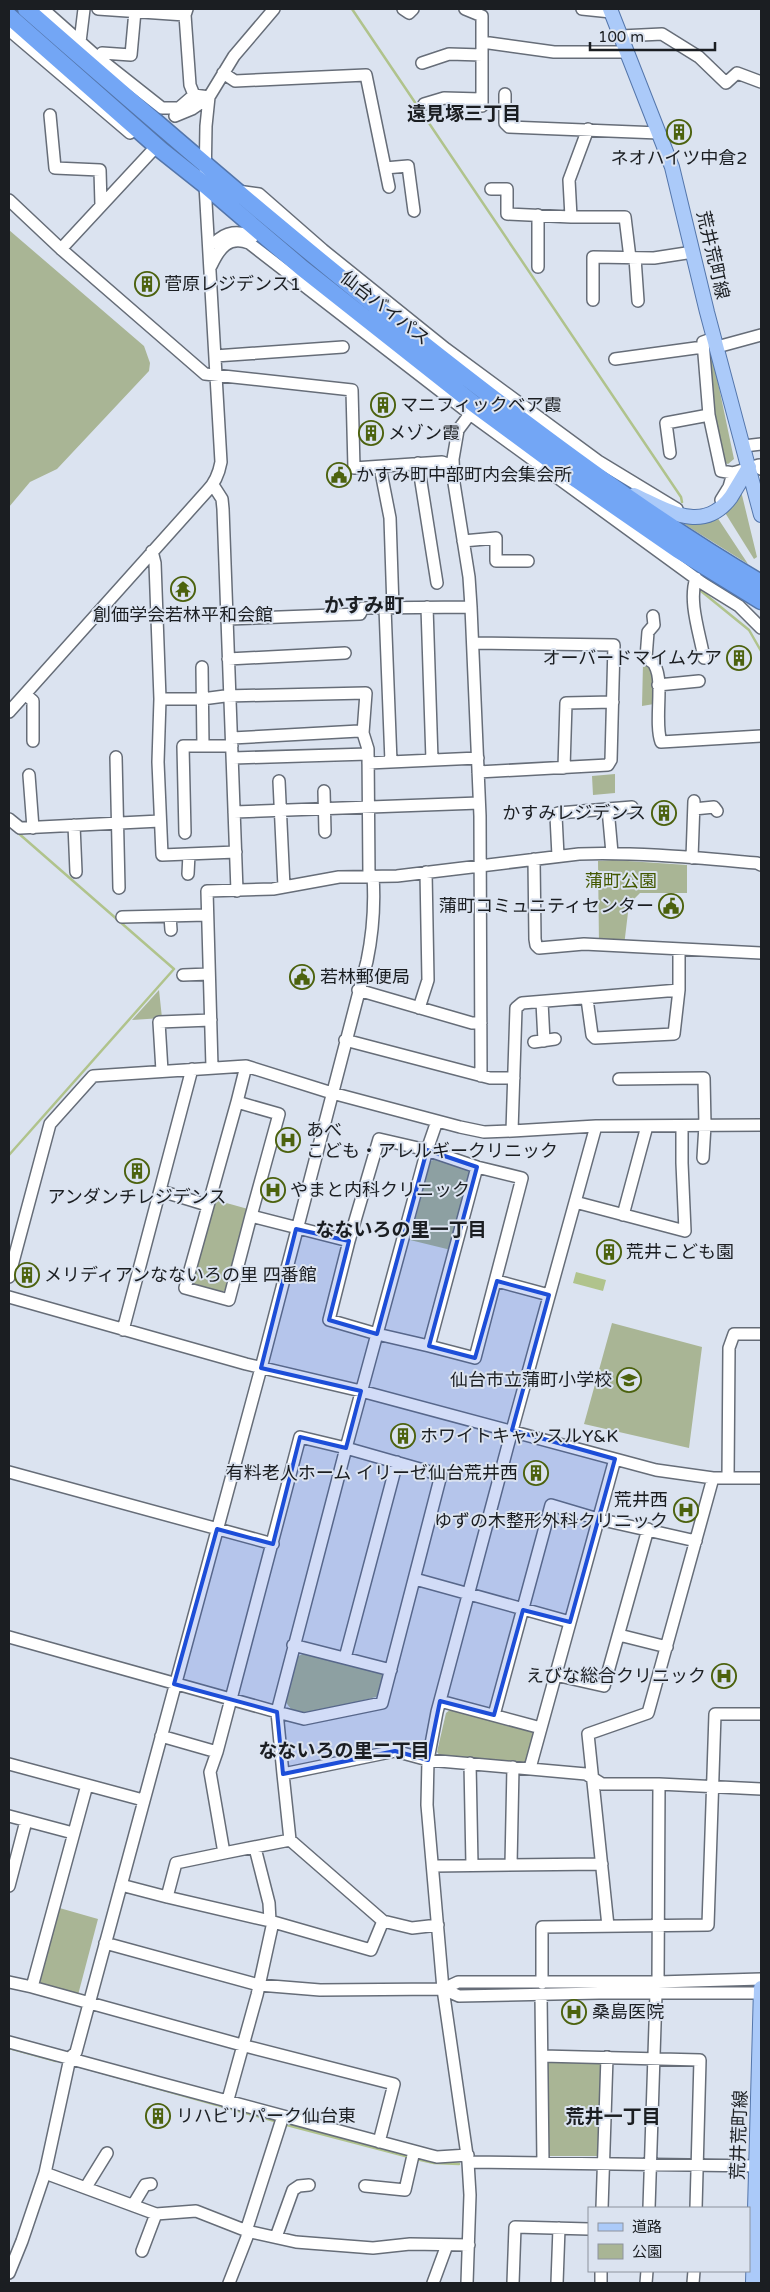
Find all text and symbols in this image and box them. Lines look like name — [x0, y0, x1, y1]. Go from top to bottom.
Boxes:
scale bar — [590, 20, 715, 52]
text: 100 m — [598, 28, 644, 46]
district label: 遠見塚三丁目 — [407, 103, 521, 125]
building icon: ネオハイツ中倉2 — [666, 119, 692, 145]
place label: ネオハイツ中倉2 — [611, 147, 747, 169]
street label: 荒井荒町線 — [692, 209, 734, 301]
street label: 仙台バイパス — [336, 266, 434, 350]
building icon: 菅原レジデンス1 — [134, 271, 160, 297]
place label: 菅原レジデンス1 — [164, 273, 301, 295]
building icon: マニフィックベア霞 — [370, 392, 396, 418]
place label: マニフィックベア霞 — [400, 394, 562, 416]
building icon: メゾン霞 — [358, 420, 384, 446]
place label: メゾン霞 — [388, 422, 460, 444]
public building icon: かすみ町中部町内会集会所 — [326, 462, 352, 488]
place label: かすみ町中部町内会集会所 — [356, 464, 572, 486]
temple icon: 創価学会若林平和会館 — [170, 576, 196, 602]
district label: かすみ町 — [324, 594, 404, 618]
place label: 創価学会若林平和会館 — [93, 604, 273, 626]
building icon: オーバードマイムケア — [726, 645, 752, 671]
place label: オーバードマイムケア — [543, 647, 722, 669]
building icon: かすみレジデンス — [651, 800, 677, 826]
place label: かすみレジデンス — [502, 802, 646, 824]
park label: 蒲町公園 — [585, 870, 657, 892]
public building icon: 蒲町コミュニティセンター — [658, 893, 684, 919]
place label: 蒲町コミュニティセンター — [439, 895, 654, 917]
public building icon: 若林郵便局 — [289, 964, 315, 990]
place label: 若林郵便局 — [320, 966, 410, 988]
place label: あべ こども・アレルギークリニック — [306, 1119, 558, 1162]
hospital icon: あべ こども・アレルギークリニック — [275, 1127, 301, 1153]
building icon: アンダンチレジデンス — [124, 1158, 150, 1184]
hospital icon: やまと内科クリニック — [260, 1177, 286, 1203]
place label: やまと内科クリニック — [290, 1179, 470, 1201]
place label: アンダンチレジデンス — [48, 1186, 226, 1208]
district label: なないろの里一丁目 — [315, 1219, 487, 1241]
building icon: 荒井こども園 — [596, 1239, 622, 1265]
place label: 荒井こども園 — [626, 1241, 734, 1263]
building icon: メリディアンなないろの里 四番館 — [14, 1262, 40, 1288]
place label: メリディアンなないろの里 四番館 — [44, 1264, 317, 1286]
school or university icon: 仙台市立蒲町小学校 — [616, 1367, 642, 1393]
place label: 仙台市立蒲町小学校 — [450, 1369, 612, 1391]
building icon: ホワイトキャッスルY&K — [390, 1423, 416, 1449]
place label: ホワイトキャッスルY&K — [420, 1425, 618, 1447]
building icon: 有料老人ホーム イリーゼ仙台荒井西 — [523, 1460, 549, 1486]
place label: 有料老人ホーム イリーゼ仙台荒井西 — [226, 1462, 518, 1484]
place label: 荒井西 ゆずの木整形外科クリニック — [434, 1489, 668, 1532]
hospital icon: 荒井西 ゆずの木整形外科クリニック — [673, 1497, 699, 1523]
hospital icon: えびな総合クリニック — [711, 1663, 737, 1689]
place label: えびな総合クリニック — [526, 1665, 706, 1687]
district label: なないろの里二丁目 — [258, 1740, 430, 1762]
hospital icon: 桑島医院 — [561, 1999, 587, 2025]
place label: 桑島医院 — [592, 2001, 664, 2023]
street label: 荒井荒町線 — [726, 2090, 752, 2180]
building icon: リハビリパーク仙台東 — [145, 2103, 171, 2129]
place label: リハビリパーク仙台東 — [176, 2105, 356, 2127]
district label: 荒井一丁目 — [565, 2106, 661, 2128]
legend — [588, 2207, 750, 2272]
text: 道路 — [632, 2218, 662, 2236]
text: 公園 — [632, 2243, 662, 2261]

